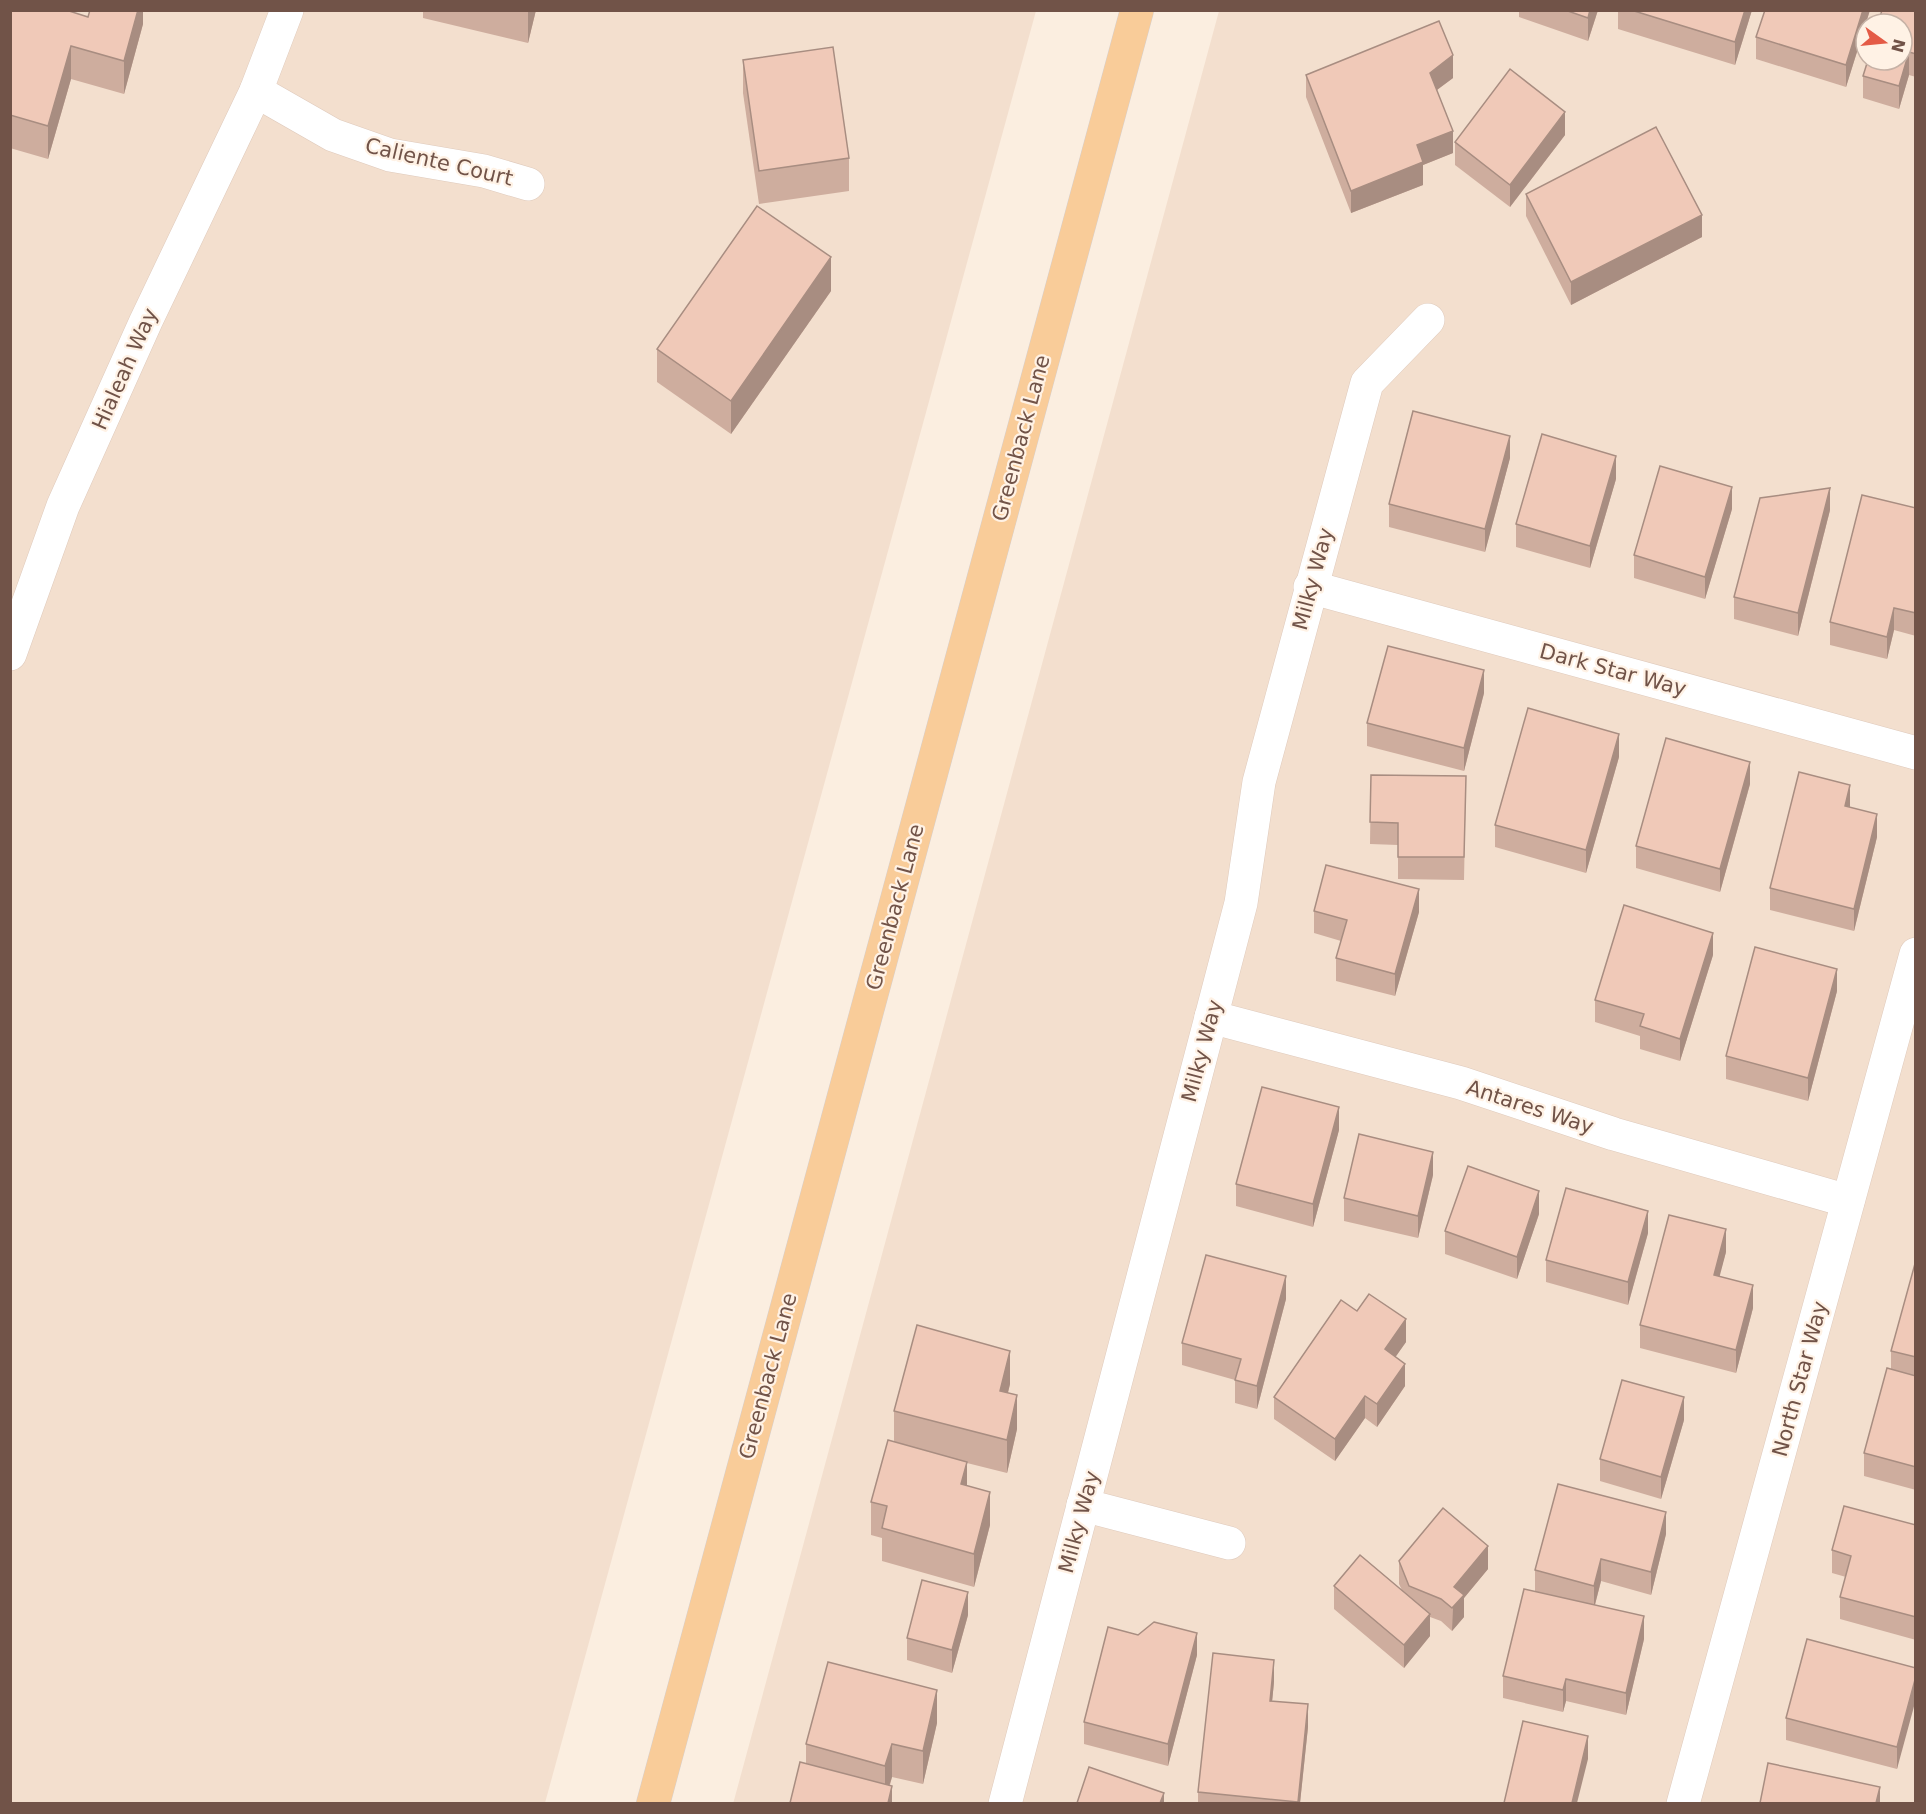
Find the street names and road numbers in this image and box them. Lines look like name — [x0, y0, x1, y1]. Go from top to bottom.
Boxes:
street label: Caliente Court — [363, 133, 515, 191]
street label: Hialeah Way — [87, 304, 163, 434]
street label: Greenback Lane — [987, 352, 1055, 524]
street label: Milky Way — [1288, 525, 1338, 633]
street label: Dark Star Way — [1537, 639, 1689, 701]
street label: Greenback Lane — [861, 821, 929, 993]
street label: Milky Way — [1177, 997, 1227, 1105]
street label: Antares Way — [1463, 1075, 1597, 1139]
street label: Greenback Lane — [734, 1290, 802, 1462]
street label: North Star Way — [1768, 1299, 1832, 1459]
street label: Milky Way — [1054, 1468, 1104, 1576]

